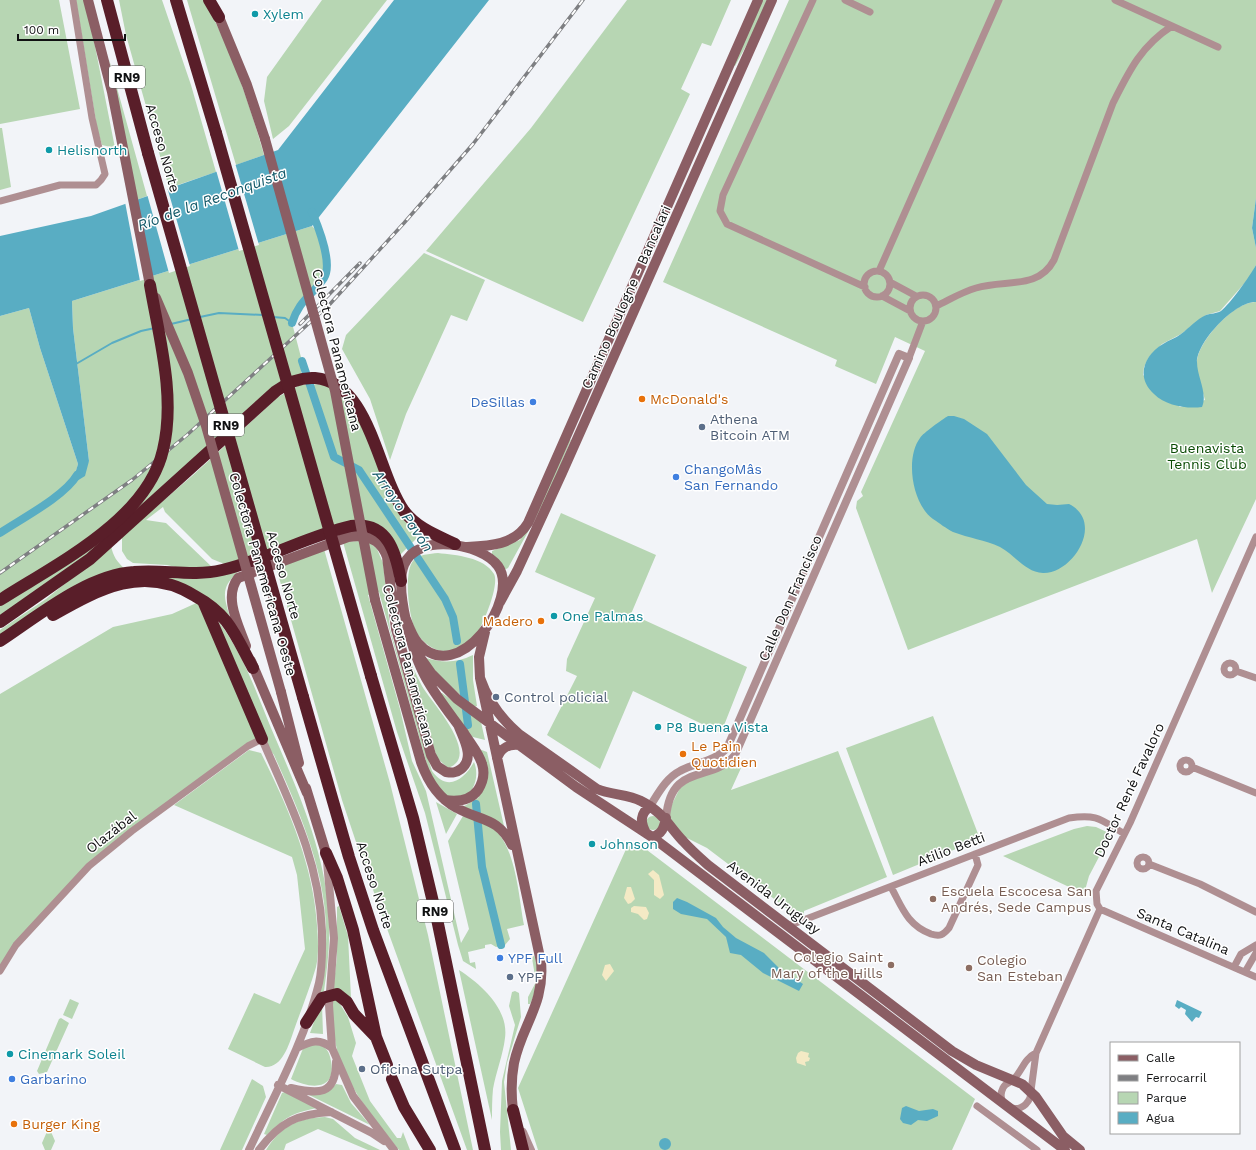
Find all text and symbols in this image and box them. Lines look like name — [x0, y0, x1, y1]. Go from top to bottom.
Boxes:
place label: Xylem — [263, 6, 304, 22]
marker: Xylem — [250, 9, 260, 19]
scale bar — [18, 16, 125, 42]
text: 100 m — [24, 23, 59, 37]
road number: RN9 — [109, 66, 145, 88]
street label: Acceso Norte — [143, 102, 183, 194]
place label: Helisnorth — [57, 142, 128, 158]
marker: Helisnorth — [44, 145, 54, 155]
water label: Río de la Reconquista — [135, 164, 289, 234]
street label: Camino Boulogne - Bancalari — [578, 203, 674, 391]
street label: Colectora Panamericana — [309, 267, 365, 433]
place label: McDonald's — [650, 391, 728, 407]
place label: DeSillas — [470, 394, 525, 410]
marker: McDonald's — [637, 394, 647, 404]
marker: DeSillas — [528, 397, 538, 407]
place label: Athena Bitcoin ATM — [710, 411, 790, 443]
road number: RN9 — [208, 414, 244, 436]
marker: Athena Bitcoin ATM — [697, 422, 707, 432]
park label: Buenavista Tennis Club — [1167, 440, 1247, 472]
place label: ChangoMâs San Fernando — [684, 461, 778, 493]
water label: Arroyo Pavón — [368, 466, 437, 556]
street label: Colectora Panamericana Oeste — [226, 470, 300, 678]
marker: ChangoMâs San Fernando — [671, 472, 681, 482]
street label: Acceso Norte — [264, 529, 304, 621]
street label: Calle Don Francisco — [755, 533, 825, 663]
street label: Colectora Panamericana — [380, 582, 438, 748]
place label: One Palmas — [562, 608, 643, 624]
marker: One Palmas — [549, 611, 559, 621]
place label: Madero — [482, 613, 533, 629]
marker: Madero — [536, 616, 546, 626]
place label: Control policial — [504, 689, 609, 705]
marker: Control policial — [491, 692, 501, 702]
place label: P8 Buena Vista — [666, 719, 768, 735]
street label: Doctor René Favaloro — [1091, 720, 1167, 860]
marker: P8 Buena Vista — [653, 722, 663, 732]
place label: Le Pain Quotidien — [691, 738, 757, 770]
marker: Le Pain Quotidien — [678, 749, 688, 759]
street label: Olazábal — [83, 807, 140, 856]
street label: Atilio Betti — [915, 829, 987, 869]
place label: Johnson — [600, 836, 658, 852]
street label: Acceso Norte — [353, 839, 397, 931]
marker: Johnson — [587, 839, 597, 849]
street label: Avenida Uruguay — [724, 857, 824, 938]
place label: Escuela Escocesa San Andrés, Sede Campus — [941, 883, 1092, 915]
marker: Escuela Escocesa San Andrés, Sede Campus — [928, 894, 938, 904]
road number: RN9 — [417, 900, 453, 922]
street label: Santa Catalina — [1134, 904, 1232, 958]
place label: Colegio Saint Mary of the Hills — [771, 949, 883, 981]
place label: YPF Full — [508, 950, 563, 966]
place label: Colegio San Esteban — [977, 952, 1063, 984]
marker: YPF Full — [495, 953, 505, 963]
marker: Colegio Saint Mary of the Hills — [886, 960, 896, 970]
marker: Colegio San Esteban — [964, 963, 974, 973]
place label: YPF — [518, 969, 543, 985]
marker: YPF — [505, 972, 515, 982]
legend — [1110, 1042, 1240, 1134]
place label: Cinemark Soleil — [18, 1046, 126, 1062]
marker: Cinemark Soleil — [5, 1049, 15, 1059]
text: Calle — [1146, 1051, 1175, 1065]
place label: Oficina Sutpa — [370, 1061, 462, 1077]
marker: Oficina Sutpa — [357, 1064, 367, 1074]
place label: Garbarino — [20, 1071, 87, 1087]
text: Ferrocarril — [1146, 1071, 1207, 1085]
marker: Garbarino — [7, 1074, 17, 1084]
text: Parque — [1146, 1091, 1187, 1105]
text: Agua — [1146, 1111, 1175, 1125]
place label: Burger King — [22, 1116, 100, 1132]
marker: Burger King — [9, 1119, 19, 1129]

